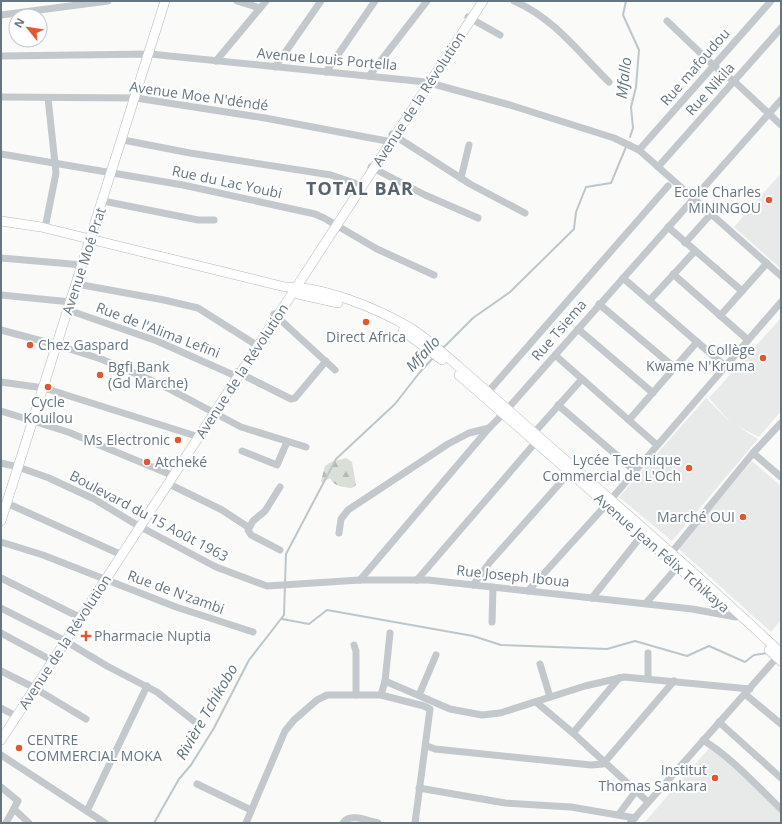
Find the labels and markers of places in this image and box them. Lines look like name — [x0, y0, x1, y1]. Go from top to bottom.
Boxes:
place label: Ecole Charles MININGOU — [674, 182, 761, 217]
marker: Ecole Charles MININGOU — [764, 195, 774, 205]
marker: Direct Africa — [361, 317, 371, 327]
place label: Direct Africa — [326, 327, 406, 346]
place label: Chez Gaspard — [38, 335, 129, 354]
marker: Chez Gaspard — [25, 340, 35, 350]
place label: Collège Kwame N'Kruma — [646, 340, 755, 375]
marker: Collège Kwame N'Kruma — [758, 353, 768, 363]
place label: Bgfi Bank (Gd Marche) — [108, 357, 188, 392]
marker: Bgfi Bank (Gd Marche) — [95, 370, 105, 380]
marker: Cycle Kouilou — [43, 382, 53, 392]
place label: Cycle Kouilou — [23, 392, 73, 427]
place label: Ms Electronic — [83, 430, 170, 449]
marker: Ms Electronic — [173, 435, 183, 445]
place label: Lycée Technique Commercial de L'Och — [542, 450, 681, 485]
place label: Atcheké — [155, 452, 207, 471]
marker: Atcheké — [142, 457, 152, 467]
marker: Lycée Technique Commercial de L'Och — [684, 463, 694, 473]
place label: Marché OUI — [657, 507, 735, 526]
marker: Marché OUI — [738, 512, 748, 522]
place label: Pharmacie Nuptia — [94, 626, 211, 645]
marker: Pharmacie Nuptia — [81, 631, 91, 641]
place label: CENTRE COMMERCIAL MOKA — [27, 730, 162, 765]
marker: CENTRE COMMERCIAL MOKA — [14, 743, 24, 753]
place label: Institut Thomas Sankara — [599, 760, 707, 795]
marker: Institut Thomas Sankara — [710, 773, 720, 783]

